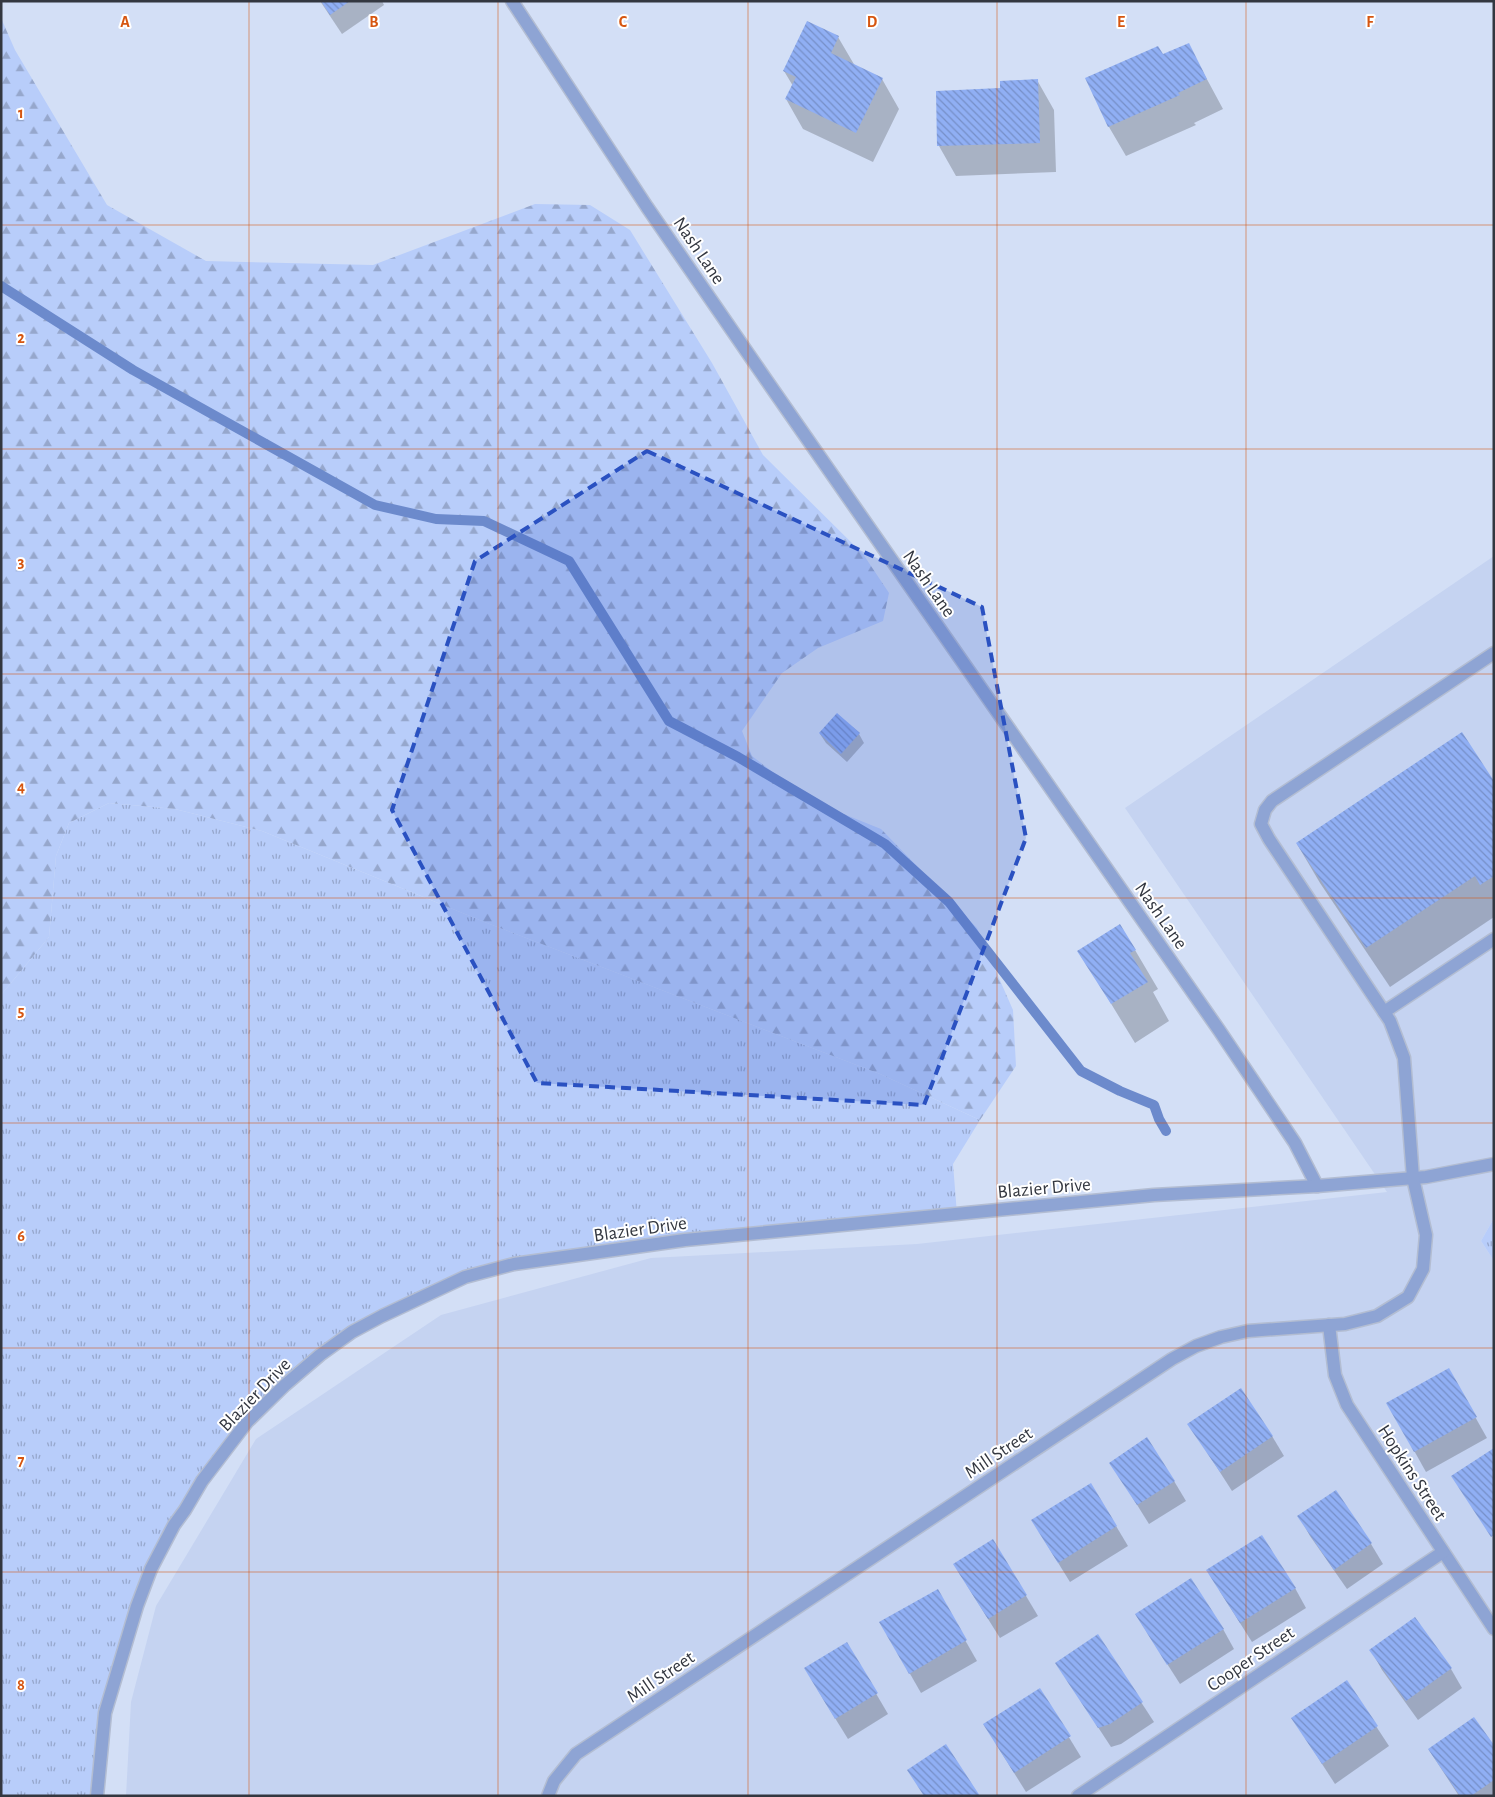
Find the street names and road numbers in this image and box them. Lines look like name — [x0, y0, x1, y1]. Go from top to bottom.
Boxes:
street label: Nash Lane — [669, 214, 728, 288]
street label: Nash Lane — [899, 547, 958, 621]
street label: Nash Lane — [1131, 879, 1190, 953]
street label: Blazier Drive — [997, 1175, 1092, 1202]
street label: Blazier Drive — [593, 1214, 688, 1245]
street label: Blazier Drive — [216, 1355, 294, 1435]
street label: Hopkins Street — [1374, 1422, 1450, 1524]
street label: Mill Street — [962, 1424, 1036, 1483]
street label: Cooper Street — [1204, 1623, 1298, 1695]
street label: Mill Street — [624, 1648, 698, 1707]

